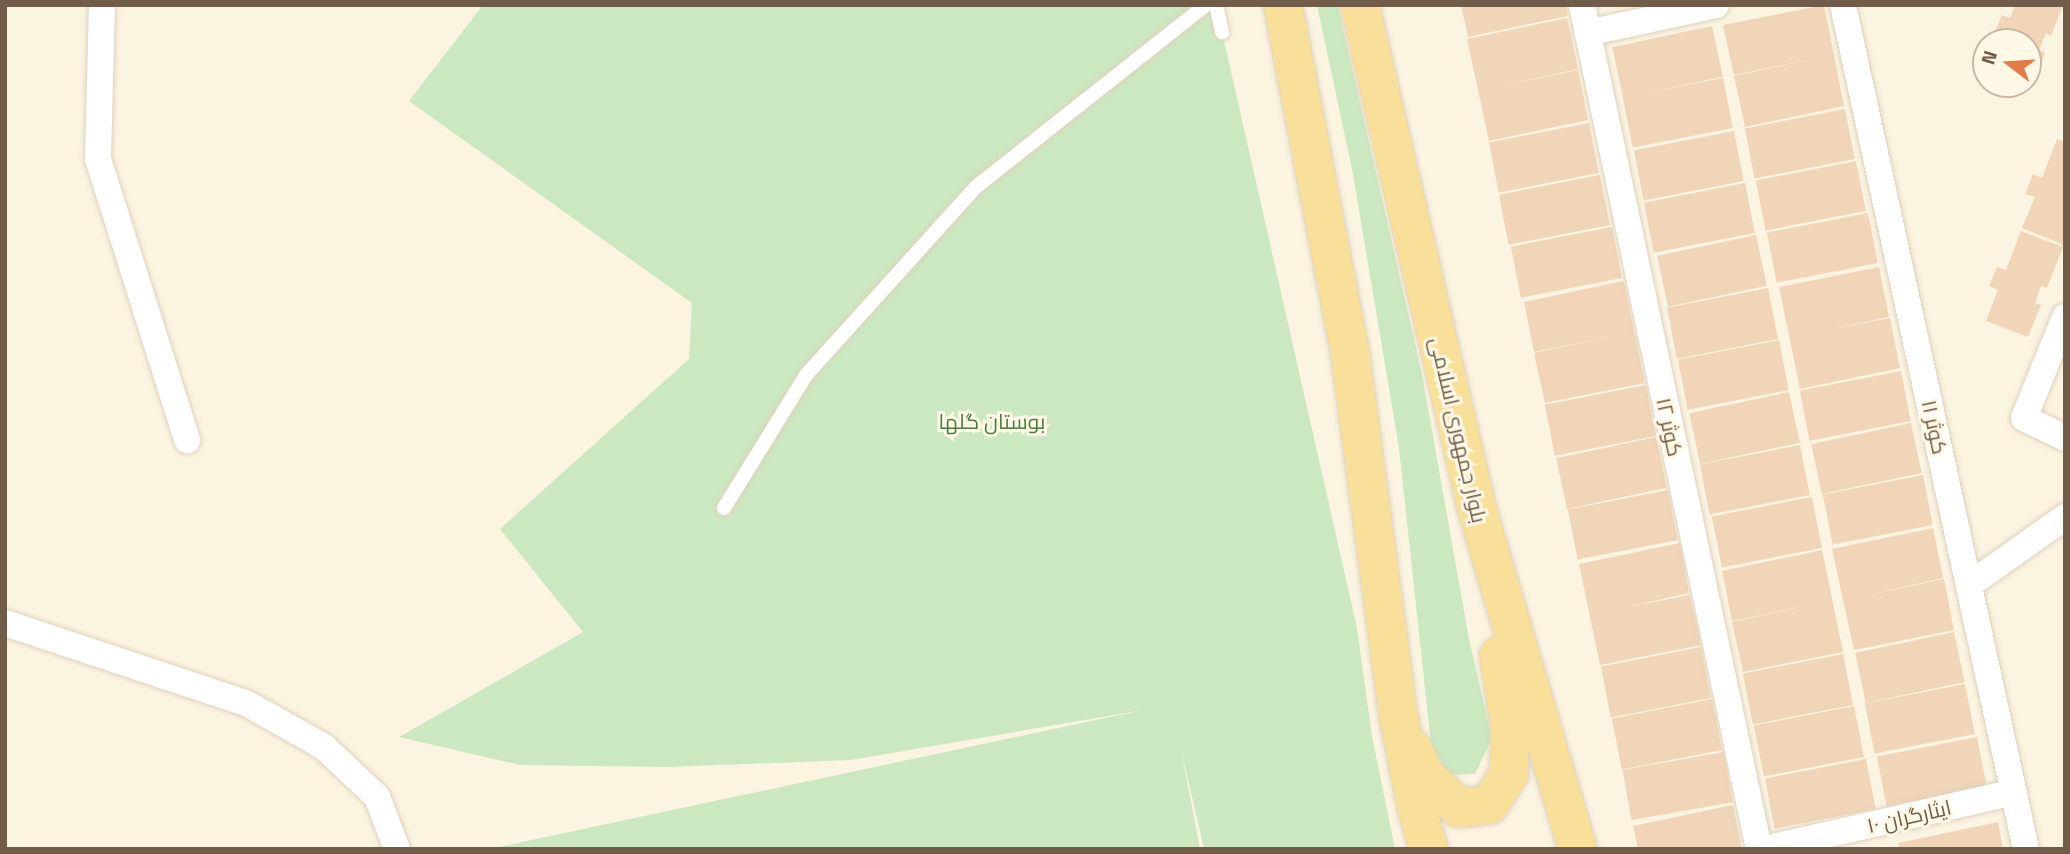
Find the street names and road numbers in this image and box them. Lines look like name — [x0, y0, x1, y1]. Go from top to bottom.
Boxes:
street label: بلوار جمهوری اسلامی — [1425, 335, 1493, 525]
street label: کوثر ۱۲ — [1652, 395, 1688, 459]
street label: کوثر ۱۱ — [1917, 398, 1953, 456]
street label: ایثارگران ۱۰ — [1864, 794, 1954, 838]

